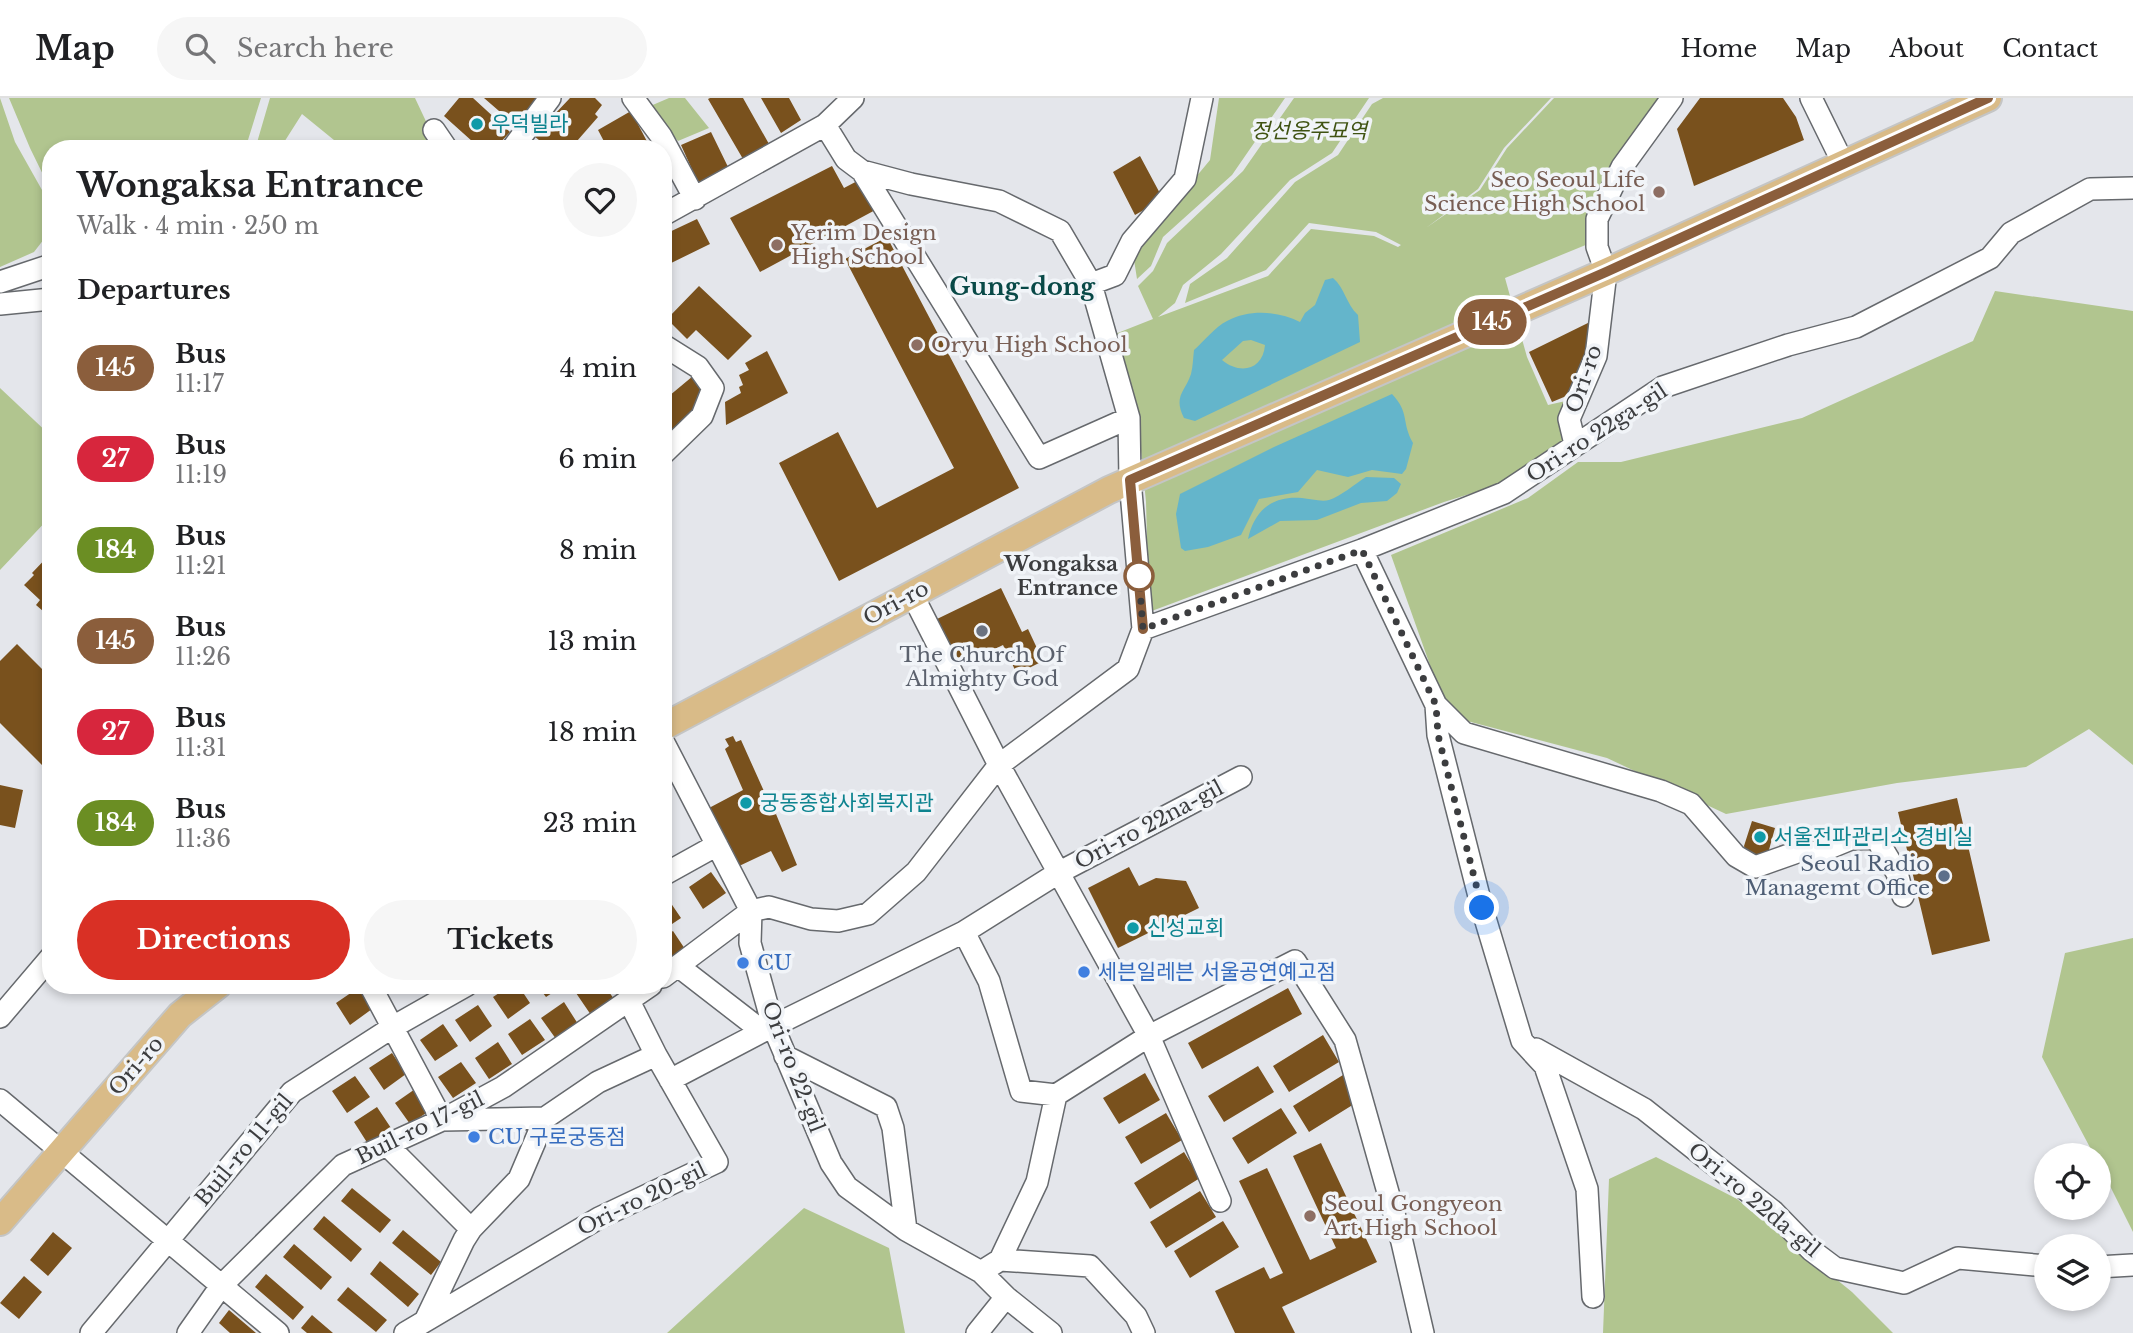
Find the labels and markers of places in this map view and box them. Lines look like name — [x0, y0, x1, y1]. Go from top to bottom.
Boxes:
place label: 우덕빌라 — [491, 111, 568, 137]
marker: 우덕빌라 — [469, 116, 485, 132]
place label: Seo Seoul Life Science High School — [1424, 167, 1645, 217]
marker: Seo Seoul Life Science High School — [1651, 184, 1667, 200]
place label: Yerim Design High School — [790, 220, 936, 270]
marker: Yerim Design High School — [769, 237, 785, 253]
place label: Oryu High School — [931, 332, 1128, 358]
marker: Oryu High School — [909, 337, 925, 353]
place label: Wongaksa Entrance — [1003, 551, 1118, 601]
marker: Wongaksa Entrance — [1124, 561, 1154, 591]
marker: The Church Of Almighty God — [974, 623, 990, 639]
place label: The Church Of Almighty God — [900, 642, 1067, 692]
place label: 궁동종합사회복지관 — [760, 790, 934, 816]
marker: 궁동종합사회복지관 — [738, 795, 754, 811]
place label: 서울전파관리소 경비실 — [1774, 824, 1973, 850]
marker: 서울전파관리소 경비실 — [1752, 829, 1768, 845]
place label: Seoul Radio Managemt Office — [1745, 851, 1930, 901]
marker: Seoul Radio Managemt Office — [1936, 868, 1952, 884]
place label: 신성교회 — [1147, 915, 1224, 941]
marker: 신성교회 — [1125, 920, 1141, 936]
place label: CU — [757, 950, 792, 976]
marker: CU — [735, 955, 751, 971]
place label: 세븐일레븐 서울공연예고점 — [1098, 959, 1336, 985]
marker: 세븐일레븐 서울공연예고점 — [1076, 964, 1092, 980]
place label: CU 구로궁동점 — [488, 1124, 626, 1150]
marker: CU 구로궁동점 — [466, 1129, 482, 1145]
place label: Seoul Gongyeon Art High School — [1323, 1191, 1503, 1241]
marker: Seoul Gongyeon Art High School — [1302, 1208, 1318, 1224]

